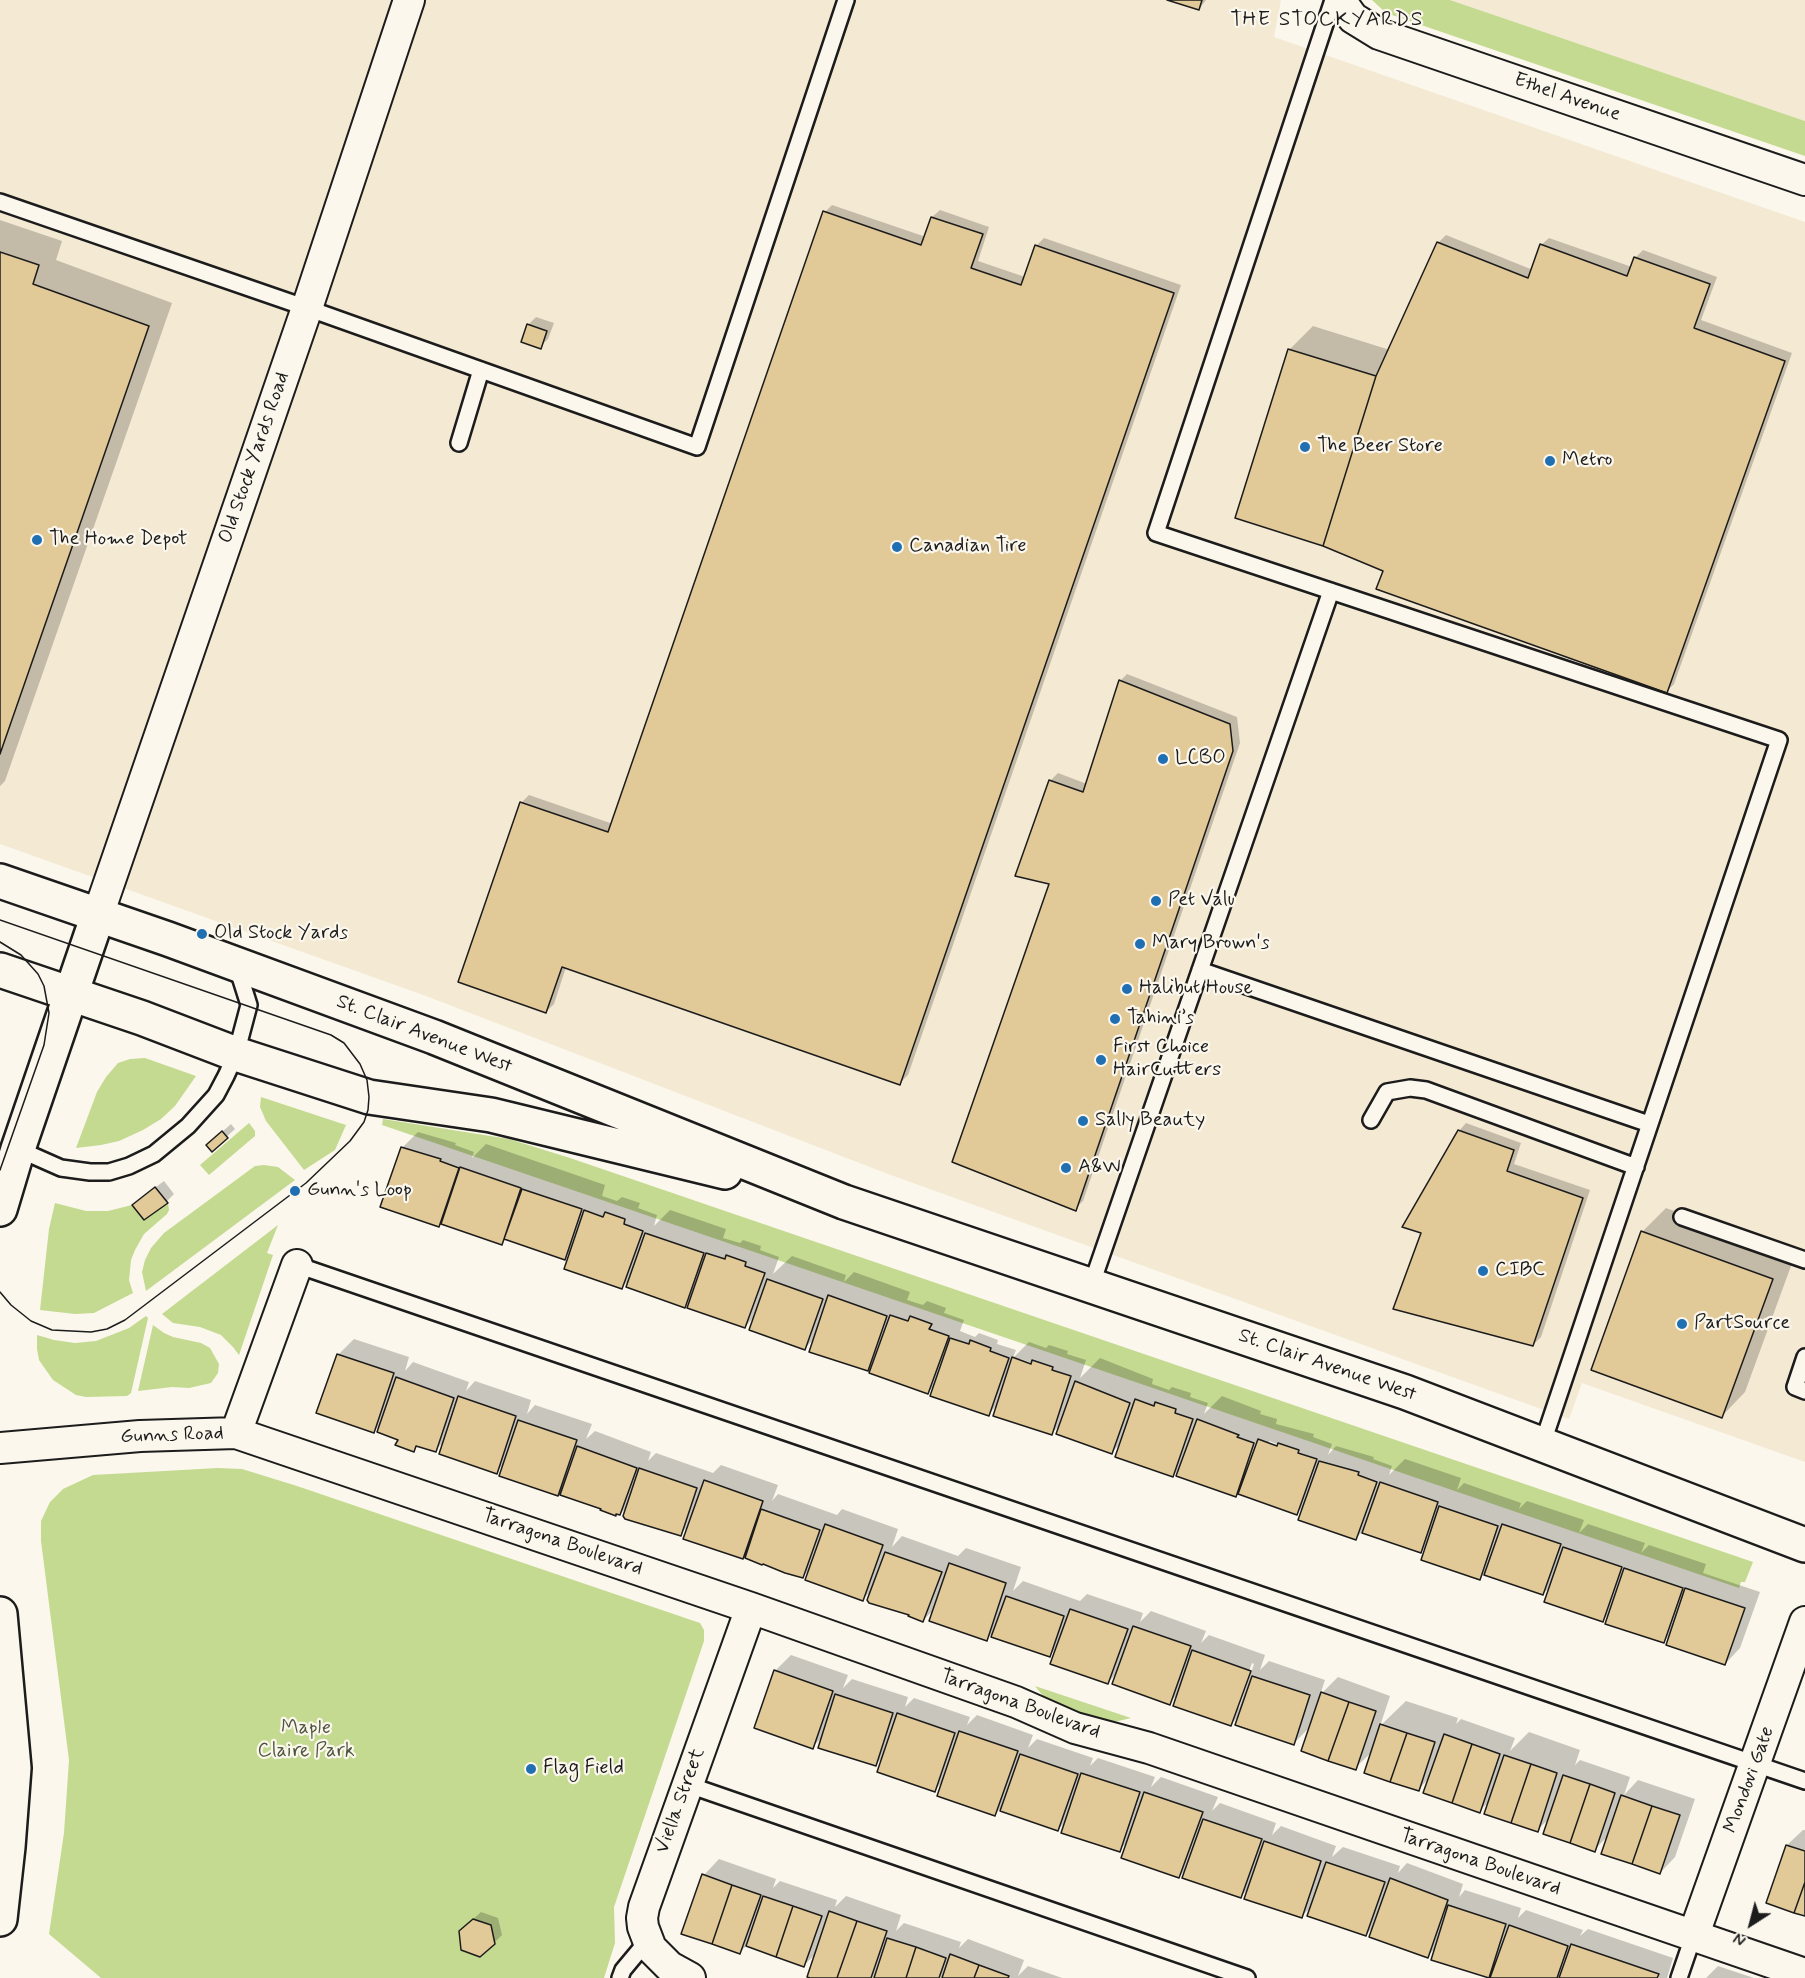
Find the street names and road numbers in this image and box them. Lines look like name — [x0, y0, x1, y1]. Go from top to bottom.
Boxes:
street label: Ethel Avenue — [1510, 69, 1624, 127]
street label: Old Stock Yards Road — [214, 369, 296, 547]
street label: St. Clair Avenue West — [333, 990, 515, 1080]
street label: St. Clair Avenue West — [1235, 1324, 1419, 1408]
street label: Gunns Road — [120, 1422, 224, 1450]
street label: Tarragona Boulevard — [478, 1504, 646, 1582]
street label: Tarragona Boulevard — [937, 1665, 1103, 1745]
street label: Mondovi Gate — [1720, 1723, 1780, 1837]
street label: Viella Street — [651, 1745, 711, 1857]
street label: Tarragona Boulevard — [1396, 1824, 1564, 1902]

